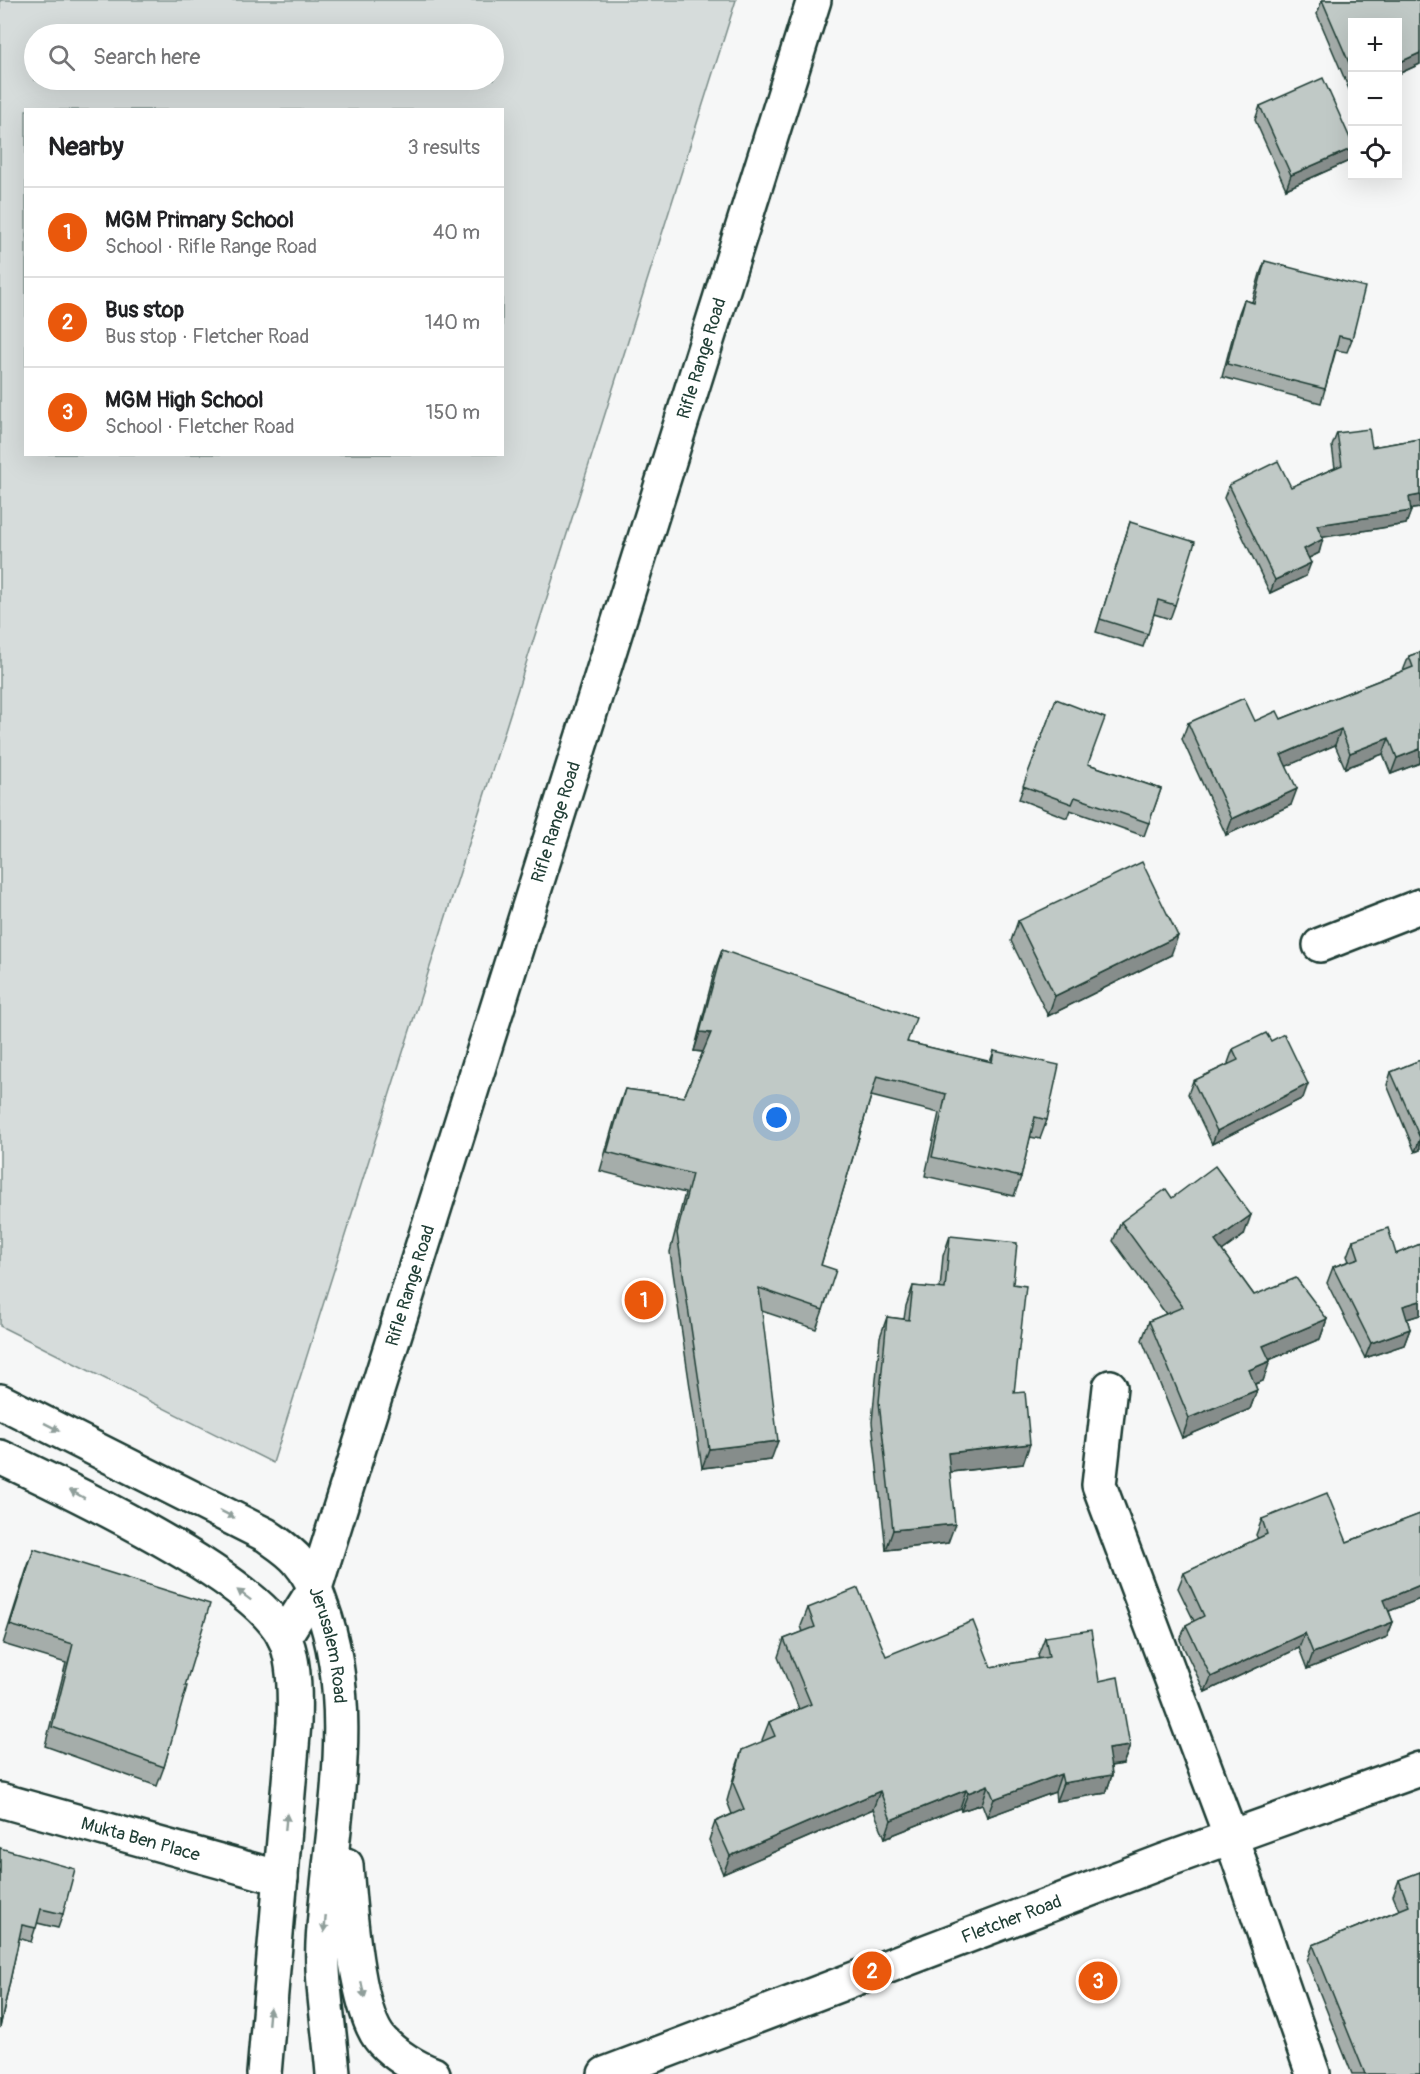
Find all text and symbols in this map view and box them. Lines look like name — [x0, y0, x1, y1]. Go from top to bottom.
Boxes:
map controls — [1348, 18, 1402, 180]
button: + — [1348, 18, 1402, 72]
search box — [24, 24, 504, 90]
icon: search — [45, 41, 78, 74]
text: Search here — [93, 43, 200, 71]
button: − — [1348, 72, 1402, 126]
button: locate — [1348, 126, 1402, 180]
text: Nearby — [48, 131, 124, 163]
text: 3 results — [408, 135, 480, 160]
text: MGM Primary School — [105, 206, 294, 234]
text: 1 — [64, 220, 71, 245]
text: 40 m — [433, 220, 480, 245]
text: School · Rifle Range Road — [105, 234, 317, 259]
street label: Rifle Range Road — [672, 295, 732, 422]
text: Bus stop — [105, 296, 184, 324]
text: 2 — [62, 310, 73, 335]
text: 140 m — [425, 310, 480, 335]
text: Bus stop · Fletcher Road — [105, 324, 309, 349]
text: MGM High School — [105, 386, 263, 414]
text: 3 — [62, 400, 73, 425]
text: 150 m — [426, 400, 480, 425]
text: School · Fletcher Road — [105, 414, 295, 439]
street label: Rifle Range Road — [526, 759, 586, 885]
your location — [762, 1103, 791, 1132]
street label: Rifle Range Road — [381, 1222, 440, 1349]
pin: 1 — [624, 1278, 664, 1322]
one-way arrow — [44, 1422, 61, 1432]
one-way arrow — [68, 1489, 85, 1499]
one-way arrow — [218, 1510, 235, 1519]
street label: Jerusalem Road — [303, 1583, 351, 1704]
one-way arrow — [237, 1589, 252, 1601]
street label: Mukta Ben Place — [78, 1812, 203, 1867]
one-way arrow — [281, 1812, 291, 1831]
street label: Fletcher Road — [958, 1890, 1065, 1949]
one-way arrow — [320, 1915, 330, 1934]
pin: 2 — [852, 1948, 892, 1994]
pin: 3 — [1078, 1958, 1118, 2004]
one-way arrow — [359, 1981, 368, 2000]
one-way arrow — [264, 2006, 274, 2025]

